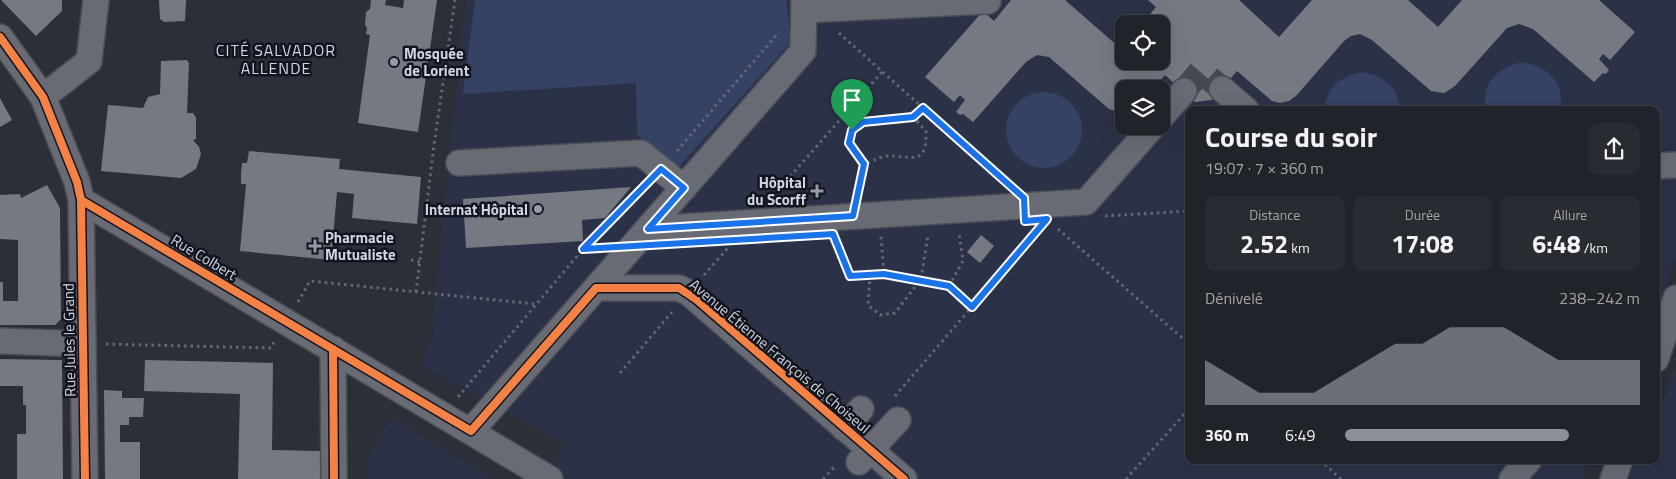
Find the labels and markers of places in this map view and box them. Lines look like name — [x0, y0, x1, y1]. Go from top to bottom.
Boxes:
place label: Mosquée de Lorient — [404, 42, 470, 82]
marker: Mosquée de Lorient — [388, 56, 400, 68]
pin — [831, 79, 873, 130]
place label: Hôpital du Scorff — [747, 171, 807, 211]
marker: Hôpital du Scorff — [810, 184, 824, 198]
place label: Internat Hôpital — [425, 198, 528, 221]
marker: Internat Hôpital — [532, 203, 544, 215]
place label: Pharmacie Mutualiste — [325, 226, 396, 266]
marker: Pharmacie Mutualiste — [309, 240, 321, 252]

